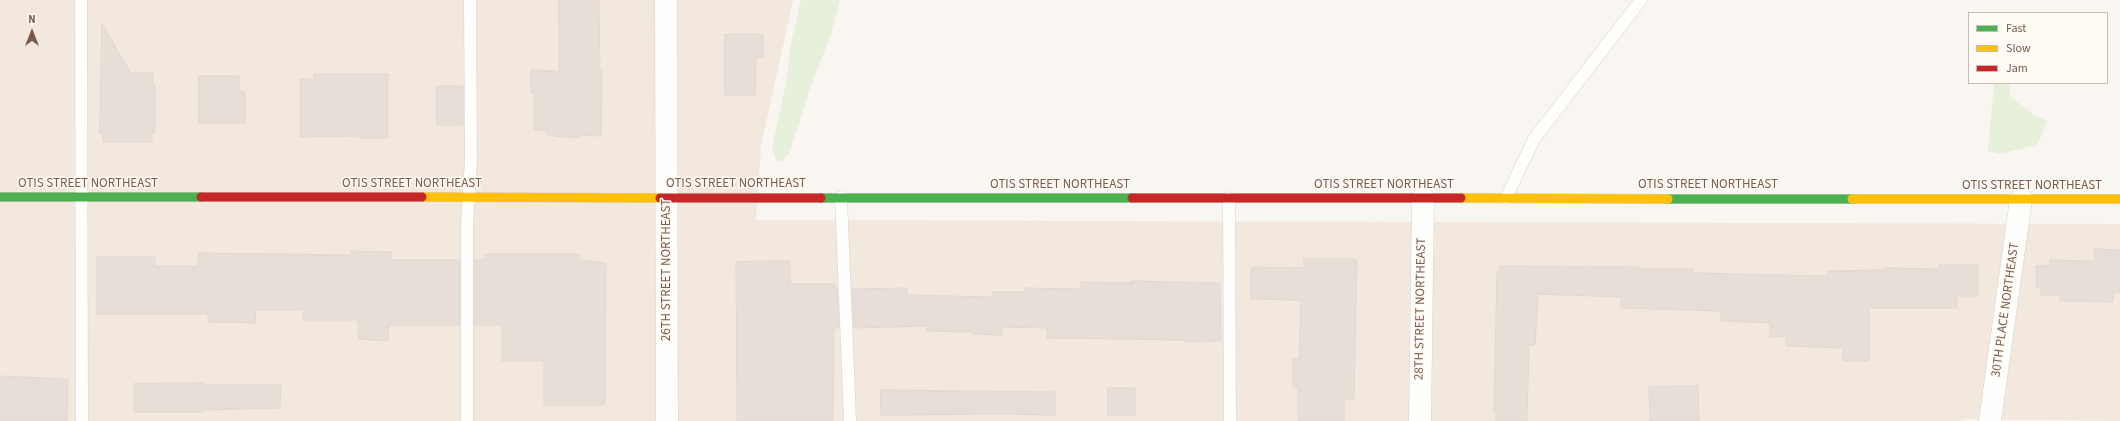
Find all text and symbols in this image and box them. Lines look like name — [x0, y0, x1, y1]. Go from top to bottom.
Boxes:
north arrow — [12, 12, 52, 52]
text: N — [28, 12, 36, 27]
legend — [1968, 12, 2108, 84]
text: Fast — [2006, 20, 2026, 37]
text: Slow — [2006, 40, 2031, 57]
text: Jam — [2006, 60, 2028, 77]
street label: OTIS STREET NORTHEAST — [18, 176, 158, 192]
street label: OTIS STREET NORTHEAST — [342, 176, 482, 192]
street label: OTIS STREET NORTHEAST — [666, 176, 806, 192]
street label: OTIS STREET NORTHEAST — [990, 177, 1130, 193]
street label: OTIS STREET NORTHEAST — [1314, 177, 1454, 193]
street label: OTIS STREET NORTHEAST — [1638, 177, 1778, 193]
street label: OTIS STREET NORTHEAST — [1962, 178, 2102, 194]
street label: 26TH STREET NORTHEAST — [659, 199, 675, 341]
street label: 28TH STREET NORTHEAST — [1412, 238, 1430, 380]
street label: 30TH PLACE NORTHEAST — [1989, 242, 2023, 378]

